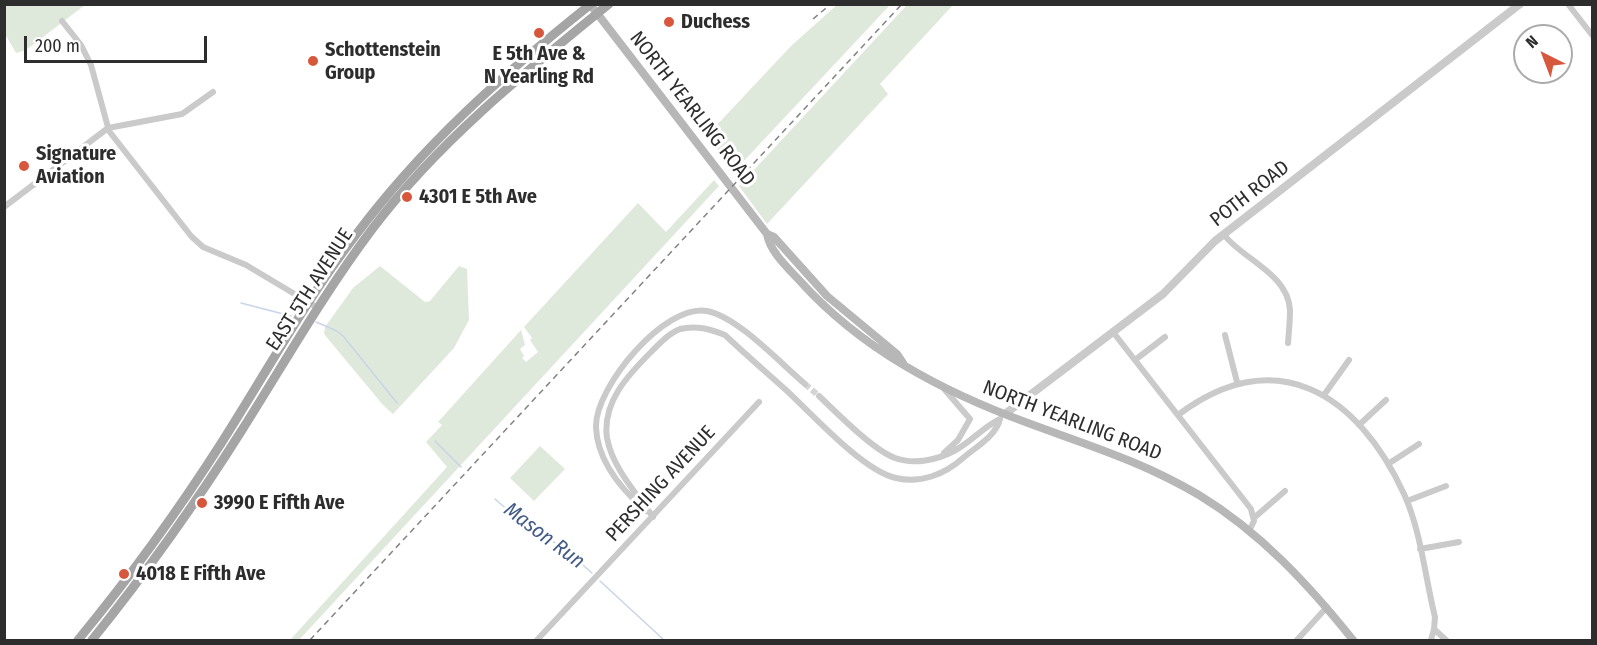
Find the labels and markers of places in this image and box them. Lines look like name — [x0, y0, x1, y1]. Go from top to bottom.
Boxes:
place label: Duchess — [681, 10, 750, 34]
marker: Duchess — [662, 15, 676, 29]
marker: E 5th Ave & N Yearling Rd — [532, 26, 546, 40]
place label: Schottenstein Group — [325, 38, 441, 85]
place label: E 5th Ave & N Yearling Rd — [484, 42, 594, 89]
marker: Schottenstein Group — [306, 54, 320, 68]
place label: Signature Aviation — [36, 142, 116, 189]
marker: Signature Aviation — [17, 159, 31, 173]
place label: 4301 E 5th Ave — [419, 185, 537, 209]
marker: 4301 E 5th Ave — [400, 190, 414, 204]
place label: 3990 E Fifth Ave — [214, 491, 345, 515]
marker: 3990 E Fifth Ave — [195, 496, 209, 510]
place label: 4018 E Fifth Ave — [136, 562, 266, 586]
marker: 4018 E Fifth Ave — [117, 567, 131, 581]

